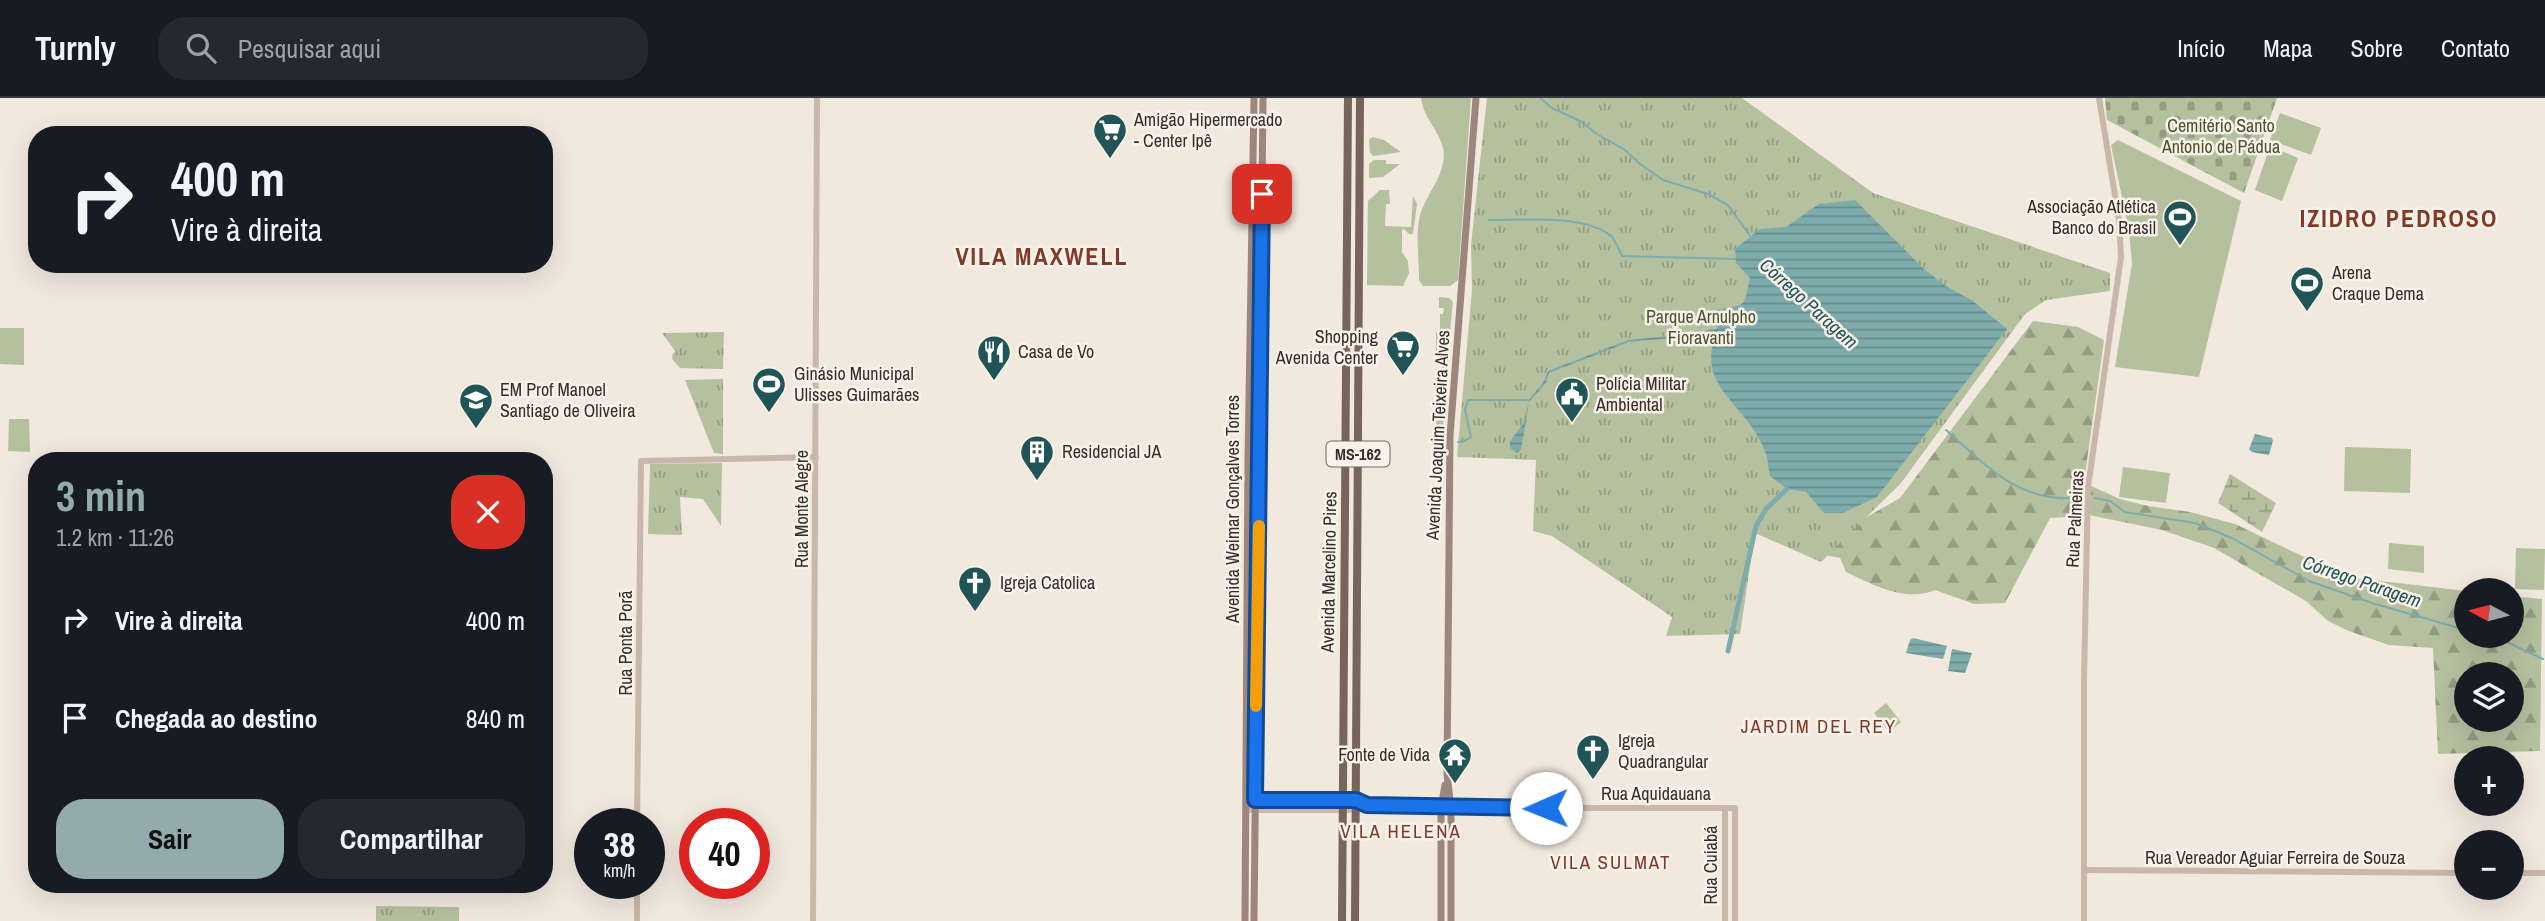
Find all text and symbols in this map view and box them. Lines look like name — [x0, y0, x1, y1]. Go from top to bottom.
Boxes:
search box — [158, 17, 648, 80]
text: Turnly — [35, 26, 116, 70]
icon: search — [182, 29, 220, 67]
text: Pesquisar aqui — [238, 31, 381, 66]
text: Início — [2177, 32, 2225, 64]
text: Mapa — [2263, 32, 2313, 64]
text: Sobre — [2351, 32, 2403, 64]
text: Contato — [2441, 32, 2510, 64]
place label: Amigão Hipermercado - Center Ipê — [1133, 107, 1282, 153]
supermarket icon: Amigão Hipermercado - Center Ipê — [1091, 111, 1129, 160]
park label: Cemitério Santo Antonio de Pádua — [2161, 113, 2280, 159]
text: 400 m — [171, 145, 285, 211]
icon: right — [56, 154, 147, 245]
pin — [1232, 164, 1292, 224]
icon: arrive — [1243, 175, 1281, 213]
place label: Associação Atlética Banco do Brasil — [2026, 194, 2156, 240]
sports icon: Associação Atlética Banco do Brasil — [2161, 198, 2199, 247]
district label: IZIDRO PEDROSO — [2300, 202, 2498, 234]
text: Vire à direita — [171, 208, 322, 251]
district label: VILA MAXWELL — [955, 240, 1129, 272]
water label: Córrego Paragem — [1754, 252, 1864, 354]
place label: Arena Craque Dema — [2331, 260, 2424, 306]
sports icon: Arena Craque Dema — [2288, 264, 2326, 313]
park label: Parque Arnulpho Fioravanti — [1646, 304, 1756, 350]
place label: Shopping Avenida Center — [1275, 324, 1379, 370]
supermarket icon: Shopping Avenida Center — [1384, 328, 1422, 377]
street label: Avenida Joaquim Teixeira Alves — [1419, 329, 1455, 542]
restaurant icon: Casa de Vo — [975, 333, 1013, 382]
place label: Casa de Vo — [1018, 339, 1094, 364]
place label: Ginásio Municipal Ulisses Guimarães — [794, 361, 920, 407]
sports icon: Ginásio Municipal Ulisses Guimarães — [750, 365, 788, 414]
place label: Polícia Militar Ambiental — [1595, 371, 1686, 417]
public building icon: Polícia Militar Ambiental — [1553, 375, 1591, 424]
place label: EM Prof Manoel Santiago de Oliveira — [500, 377, 635, 423]
school or university icon: EM Prof Manoel Santiago de Oliveira — [457, 381, 495, 430]
street label: Avenida Weimar Gonçalves Torres — [1220, 395, 1245, 624]
building icon: Residencial JA — [1018, 433, 1056, 482]
place label: Residencial JA — [1062, 439, 1161, 464]
road number: MS-162 — [1326, 442, 1390, 466]
street label: Rua Monte Alegre — [789, 450, 814, 568]
text: 3 min — [56, 468, 146, 524]
street label: Rua Palmeiras — [2059, 470, 2090, 568]
button: close — [451, 475, 525, 549]
street label: Avenida Marcelino Pires — [1315, 491, 1342, 654]
text: 1.2 km · 11:26 — [56, 522, 174, 553]
water label: Córrego Paragem — [2299, 549, 2425, 613]
church icon: Igreja Catolica — [956, 564, 994, 613]
place label: Igreja Catolica — [1000, 570, 1095, 595]
north arrow — [2454, 578, 2524, 648]
map controls — [2454, 578, 2524, 900]
street label: Rua Ponta Porã — [613, 590, 638, 696]
icon: right — [56, 601, 94, 639]
text: Vire à direita — [115, 603, 243, 638]
text: 400 m — [466, 603, 525, 638]
button: layers — [2454, 662, 2524, 732]
icon: arrive — [56, 699, 94, 737]
text: Chegada ao destino — [115, 701, 318, 736]
text: 840 m — [466, 701, 525, 736]
district label: JARDIM DEL REY — [1741, 713, 1897, 739]
place label: Igreja Quadrangular — [1618, 728, 1708, 774]
church icon: Igreja Quadrangular — [1574, 732, 1612, 781]
temple icon: Fonte de Vida — [1436, 736, 1474, 785]
place label: Fonte de Vida — [1338, 742, 1430, 767]
button: + — [2454, 746, 2524, 816]
position arrow — [1509, 771, 1583, 845]
street label: Rua Aquidauana — [1601, 781, 1711, 806]
button: Sair — [56, 799, 284, 879]
button: Compartilhar — [298, 799, 525, 879]
speed limit sign: 40 — [679, 808, 770, 899]
district label: VILA HELENA — [1340, 818, 1462, 844]
text: 38 — [604, 821, 635, 868]
street label: Rua Cuiabá — [1698, 826, 1723, 904]
button: − — [2454, 830, 2524, 900]
street label: Rua Vereador Aguiar Ferreira de Souza — [2145, 845, 2405, 870]
district label: VILA SULMAT — [1550, 849, 1672, 875]
text: km/h — [604, 858, 636, 883]

